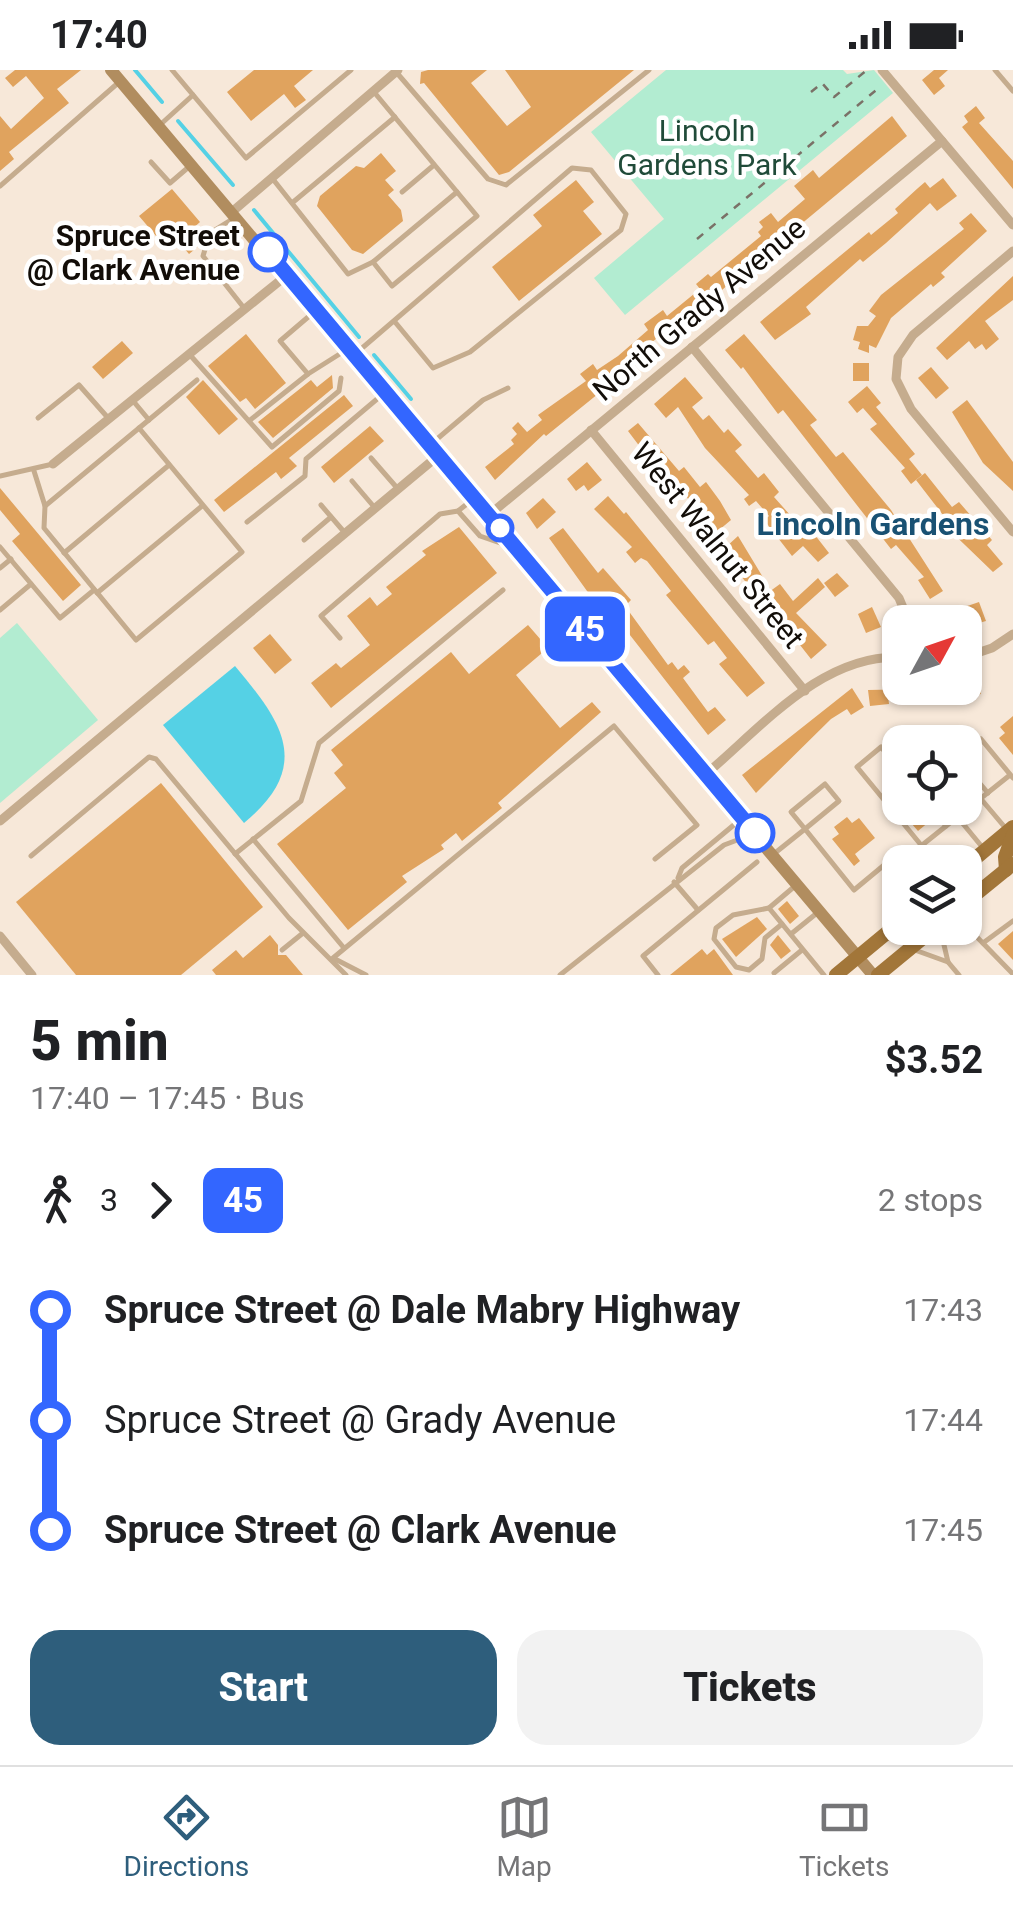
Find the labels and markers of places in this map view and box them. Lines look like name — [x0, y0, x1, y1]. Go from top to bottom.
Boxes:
place label: Spruce Street @ Clark Avenue — [27, 218, 240, 287]
marker: Spruce Street @ Clark Avenue — [249, 233, 287, 271]
unlabelled marker — [487, 515, 513, 541]
unlabelled marker — [736, 814, 774, 852]

